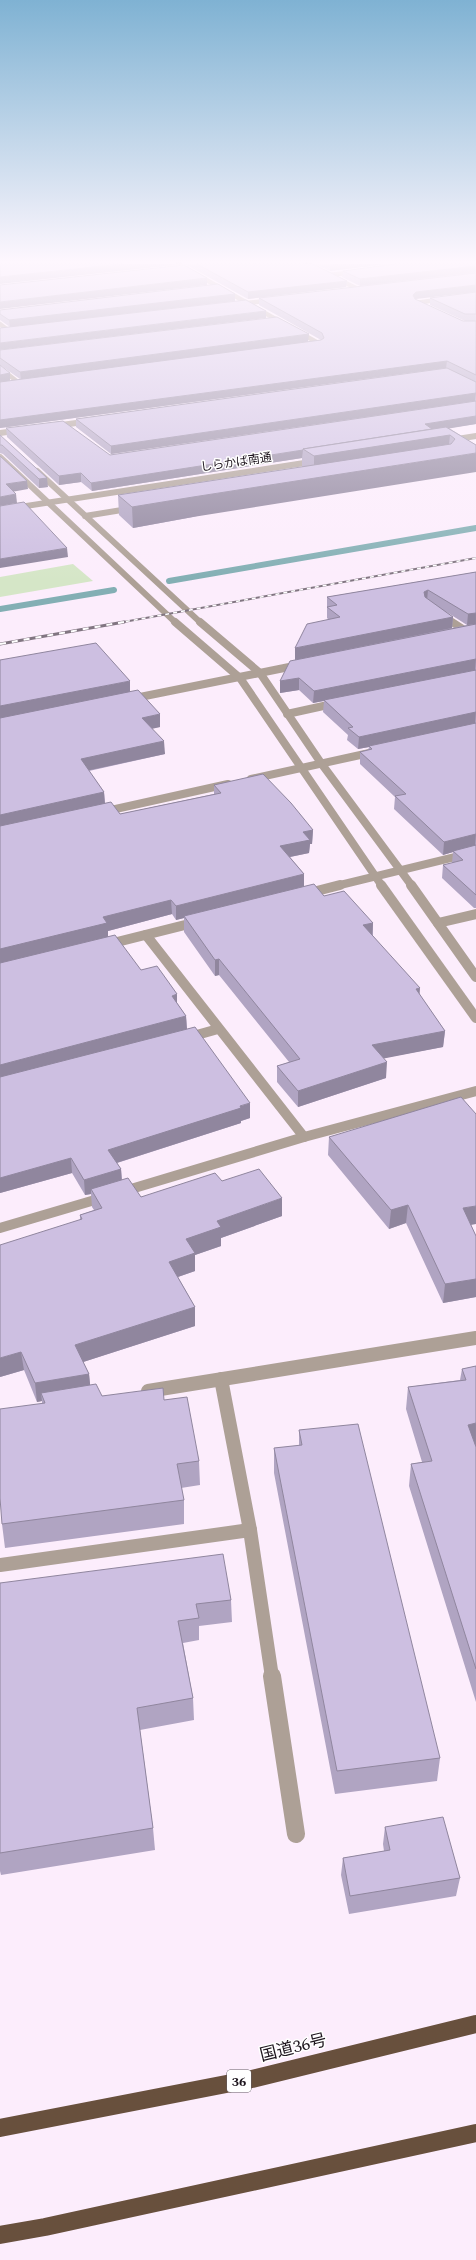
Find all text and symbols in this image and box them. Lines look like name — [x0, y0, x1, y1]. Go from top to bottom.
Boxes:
street label: しらかば南通 — [199, 448, 273, 477]
street label: 国道36号 — [257, 2027, 329, 2069]
road number: 36 — [227, 2070, 251, 2092]

